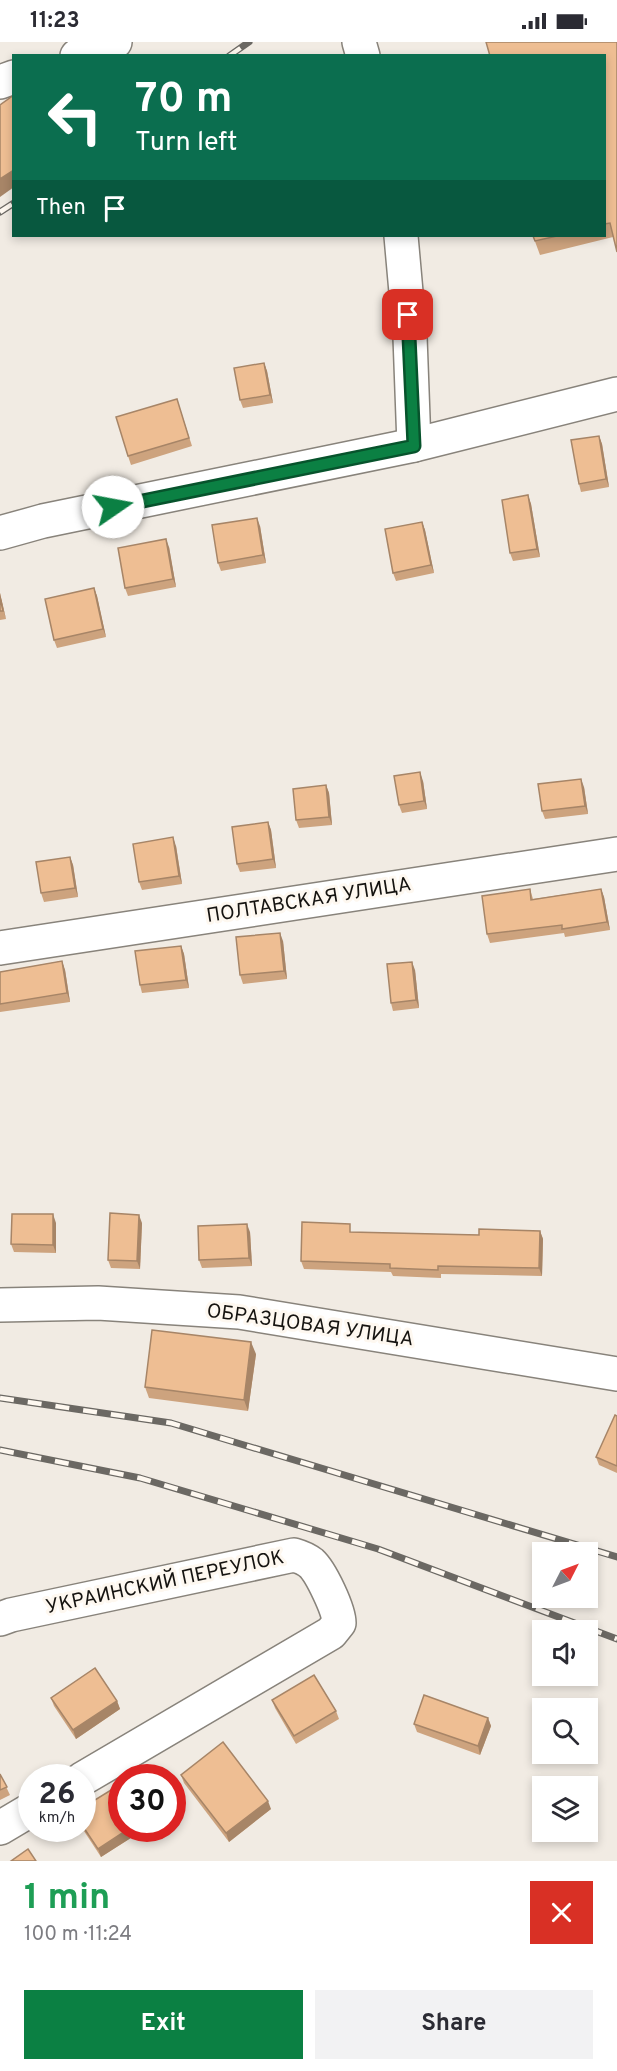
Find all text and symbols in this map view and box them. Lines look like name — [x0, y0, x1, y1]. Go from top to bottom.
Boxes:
text: 11:23 — [30, 8, 80, 35]
text: 70 m — [135, 74, 233, 127]
icon: left — [36, 78, 114, 156]
text: Turn left — [135, 126, 237, 160]
icon: arrive — [98, 192, 131, 225]
text: Then — [36, 195, 86, 222]
pin — [382, 289, 433, 340]
icon: arrive — [391, 298, 424, 331]
position arrow — [81, 475, 145, 539]
street label: ПОЛТАВСКАЯ УЛИЦА — [205, 872, 413, 930]
street label: ОБРАЗЦОВАЯ УЛИЦА — [205, 1299, 415, 1353]
north arrow — [532, 1542, 598, 1608]
map controls — [532, 1542, 598, 1842]
street label: УКРАИНСКИЙ ПЕРЕУЛОК — [43, 1543, 286, 1621]
button: sound — [532, 1620, 598, 1686]
button: search — [532, 1698, 598, 1764]
speed limit sign: 30 — [108, 1764, 186, 1842]
button: layers — [532, 1776, 598, 1842]
text: 26 — [39, 1777, 75, 1814]
text: km/h — [39, 1809, 75, 1828]
text: 1 min — [24, 1876, 110, 1922]
button: close — [530, 1881, 593, 1944]
text: 100 m · 11:24 — [24, 1922, 132, 1948]
button: Exit — [24, 1990, 303, 2059]
button: Share — [315, 1990, 593, 2059]

